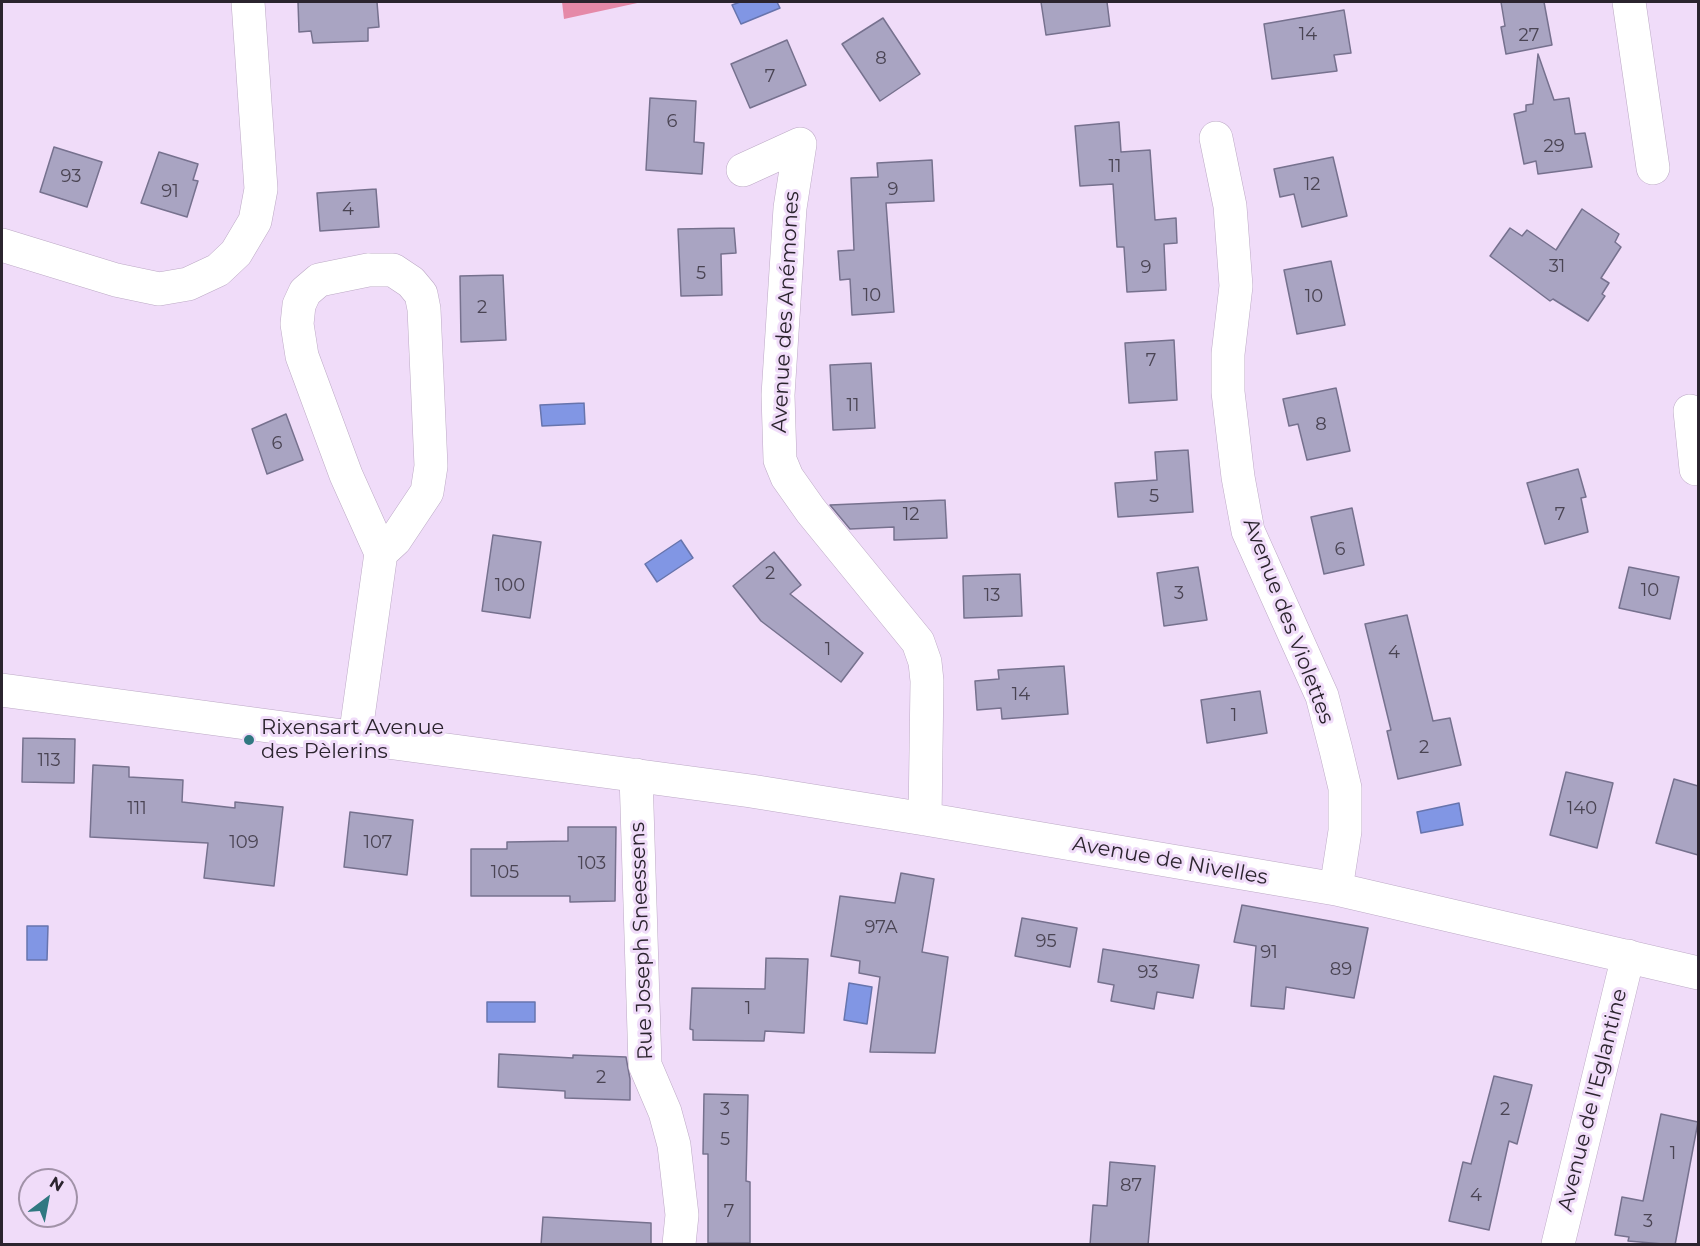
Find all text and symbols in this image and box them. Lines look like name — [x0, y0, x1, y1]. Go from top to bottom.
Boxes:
house number: 14 — [1299, 24, 1317, 46]
house number: 27 — [1519, 25, 1539, 47]
house number: 8 — [875, 48, 887, 70]
house number: 7 — [765, 66, 775, 88]
house number: 6 — [667, 111, 677, 133]
house number: 29 — [1543, 136, 1565, 158]
house number: 11 — [1109, 156, 1121, 178]
house number: 93 — [61, 166, 81, 188]
house number: 12 — [1304, 174, 1320, 196]
house number: 9 — [888, 179, 898, 201]
house number: 91 — [161, 181, 179, 203]
street label: Avenue des Anémones — [767, 191, 805, 433]
house number: 4 — [342, 199, 354, 221]
house number: 31 — [1549, 256, 1565, 278]
house number: 9 — [1141, 257, 1151, 279]
house number: 5 — [696, 263, 706, 285]
house number: 10 — [863, 285, 881, 307]
house number: 10 — [1305, 286, 1323, 308]
house number: 2 — [477, 297, 487, 319]
house number: 7 — [1146, 350, 1156, 372]
house number: 11 — [847, 395, 859, 417]
house number: 8 — [1315, 414, 1327, 436]
house number: 6 — [272, 433, 282, 455]
house number: 5 — [1149, 486, 1159, 508]
house number: 12 — [903, 504, 919, 526]
house number: 7 — [1555, 504, 1565, 526]
street label: Avenue des Violettes — [1237, 515, 1339, 727]
house number: 6 — [1335, 539, 1345, 561]
house number: 2 — [765, 563, 775, 585]
house number: 100 — [495, 575, 525, 597]
house number: 10 — [1641, 580, 1659, 602]
house number: 3 — [1174, 583, 1184, 605]
house number: 13 — [984, 585, 1000, 607]
house number: 1 — [825, 639, 831, 661]
house number: 4 — [1388, 642, 1400, 664]
house number: 14 — [1012, 684, 1030, 706]
house number: 1 — [1231, 705, 1237, 727]
place label: Rixensart Avenue des Pèlerins — [261, 715, 444, 765]
marker: Rixensart Avenue des Pèlerins — [242, 733, 256, 747]
house number: 2 — [1419, 737, 1429, 759]
house number: 113 — [37, 750, 61, 772]
house number: 111 — [127, 798, 147, 820]
house number: 140 — [1567, 798, 1597, 820]
street label: Rue Joseph Sneessens — [625, 822, 659, 1060]
street label: Avenue de Nivelles — [1070, 831, 1270, 891]
house number: 109 — [229, 832, 259, 854]
house number: 107 — [364, 832, 392, 854]
house number: 103 — [578, 853, 606, 875]
house number: 105 — [491, 862, 519, 884]
house number: 97A — [864, 917, 898, 939]
house number: 95 — [1035, 931, 1057, 953]
house number: 91 — [1260, 942, 1278, 964]
house number: 89 — [1330, 959, 1352, 981]
house number: 93 — [1138, 962, 1158, 984]
street label: Avenue de l'Eglantine — [1553, 986, 1633, 1214]
house number: 1 — [745, 998, 751, 1020]
house number: 2 — [596, 1067, 606, 1089]
house number: 3 — [720, 1099, 730, 1121]
house number: 2 — [1500, 1099, 1510, 1121]
house number: 5 — [720, 1129, 730, 1151]
house number: 1 — [1670, 1143, 1676, 1165]
north arrow — [18, 1168, 78, 1228]
text: N — [46, 1173, 67, 1195]
house number: 87 — [1120, 1175, 1142, 1197]
house number: 4 — [1470, 1185, 1482, 1207]
house number: 7 — [724, 1201, 734, 1223]
house number: 3 — [1643, 1211, 1653, 1233]

